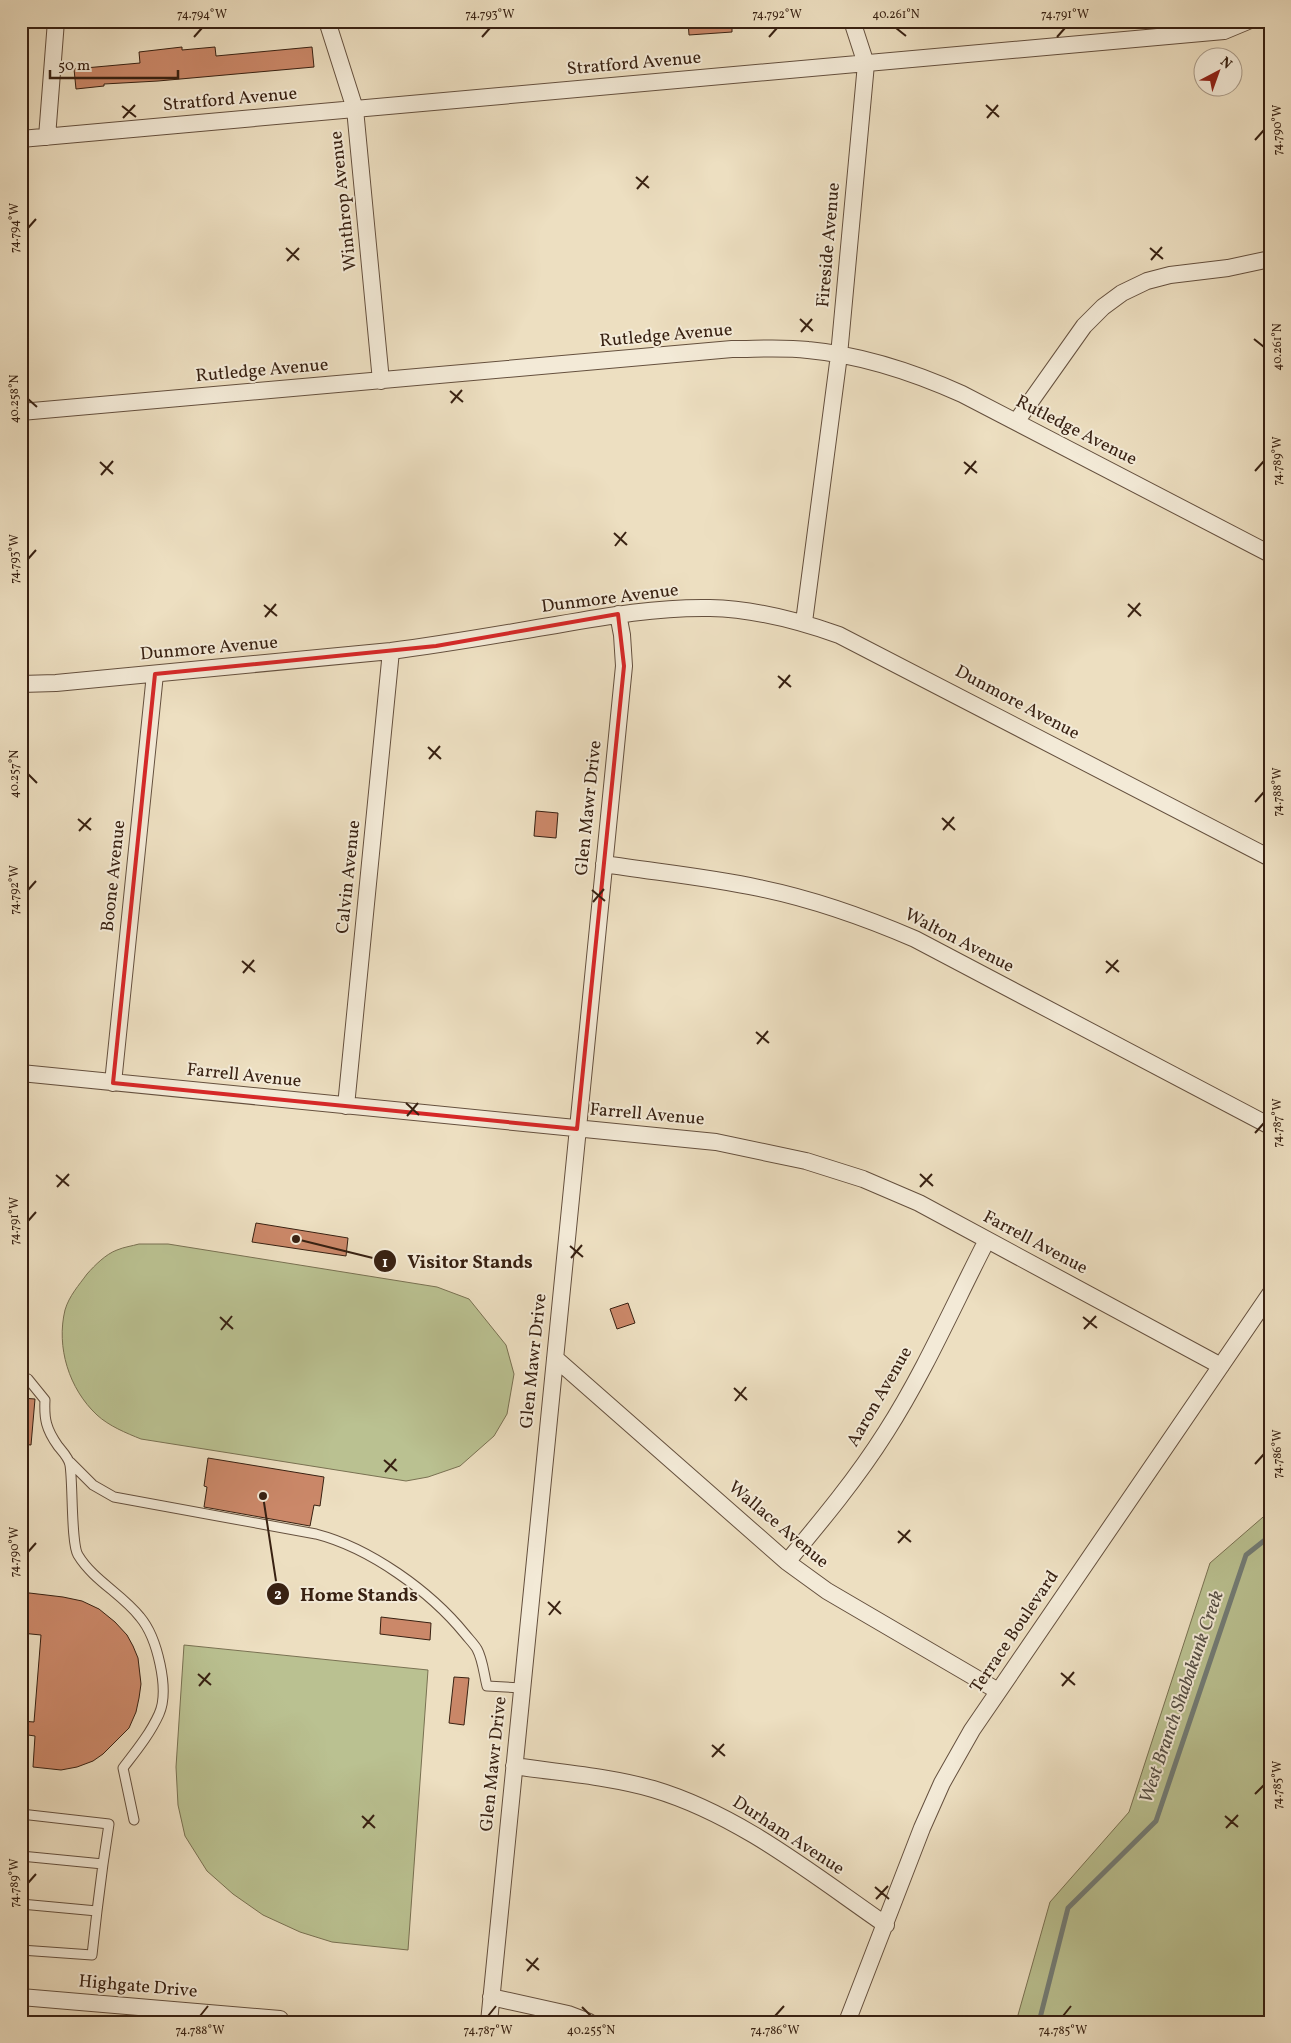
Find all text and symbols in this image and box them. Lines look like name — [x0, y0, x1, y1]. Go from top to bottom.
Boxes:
text: 74.794°W — [177, 7, 227, 23]
text: 74.793°W — [465, 7, 515, 23]
text: 74.792°W — [752, 7, 802, 23]
text: 40.261°N — [872, 7, 920, 23]
text: 74.791°W — [1041, 7, 1089, 23]
street label: Stratford Avenue — [566, 46, 702, 82]
scale bar — [50, 48, 178, 80]
north arrow — [1194, 48, 1244, 98]
text: N — [1215, 53, 1236, 74]
text: 50 m — [58, 56, 90, 77]
street label: Stratford Avenue — [162, 82, 298, 118]
text: 74.790°W — [1270, 105, 1286, 155]
street label: Winthrop Avenue — [324, 130, 364, 272]
street label: Fireside Avenue — [811, 181, 847, 309]
text: 74.794°W — [7, 203, 23, 253]
street label: Rutledge Avenue — [599, 318, 733, 354]
text: 40.261°N — [1270, 323, 1286, 371]
street label: Rutledge Avenue — [195, 353, 329, 389]
text: 40.258°N — [7, 375, 23, 423]
street label: Rutledge Avenue — [1011, 390, 1141, 472]
text: 74.789°W — [1270, 436, 1286, 486]
text: 74.793°W — [7, 534, 23, 584]
street label: Dunmore Avenue — [540, 578, 680, 620]
street label: Dunmore Avenue — [139, 631, 279, 667]
street label: Dunmore Avenue — [950, 660, 1084, 746]
street label: Glen Mawr Drive — [569, 739, 609, 877]
text: 40.257°N — [7, 750, 23, 798]
text: 74.788°W — [1270, 767, 1286, 817]
street label: Boone Avenue — [96, 819, 132, 933]
street label: Calvin Avenue — [331, 819, 367, 935]
text: 74.792°W — [7, 865, 23, 915]
street label: Walton Avenue — [900, 903, 1018, 979]
street label: Farrell Avenue — [185, 1058, 303, 1094]
street label: Farrell Avenue — [589, 1098, 705, 1132]
text: 74.787°W — [1270, 1099, 1286, 1147]
text: 74.791°W — [7, 1197, 23, 1245]
street label: Farrell Avenue — [978, 1205, 1092, 1281]
callout: Visitor Stands — [372, 1244, 543, 1278]
text: Visitor Stands — [407, 1250, 533, 1276]
text: 1 — [382, 1253, 388, 1274]
street label: Glen Mawr Drive — [514, 1292, 554, 1430]
street label: Aaron Avenue — [841, 1342, 919, 1452]
text: 74.786°W — [1270, 1429, 1286, 1479]
street label: Wallace Avenue — [722, 1475, 834, 1575]
text: 74.790°W — [7, 1527, 23, 1577]
street label: Terrace Boulevard — [965, 1566, 1065, 1698]
callout: Home Stands — [265, 1577, 428, 1611]
text: Home Stands — [300, 1583, 418, 1609]
text: 2 — [274, 1585, 282, 1606]
water label: West Branch Shabakunk Creek — [1133, 1587, 1231, 1807]
street label: Glen Mawr Drive — [474, 1695, 514, 1833]
text: 74.785°W — [1270, 1761, 1286, 1809]
street label: Durham Avenue — [727, 1790, 849, 1882]
text: 74.789°W — [7, 1858, 23, 1908]
street label: Highgate Drive — [78, 1969, 198, 2005]
text: 74.788°W — [175, 2023, 225, 2039]
text: 74.787°W — [464, 2023, 512, 2039]
text: 40.255°N — [567, 2023, 615, 2039]
text: 74.786°W — [750, 2023, 800, 2039]
text: 74.785°W — [1039, 2023, 1087, 2039]

